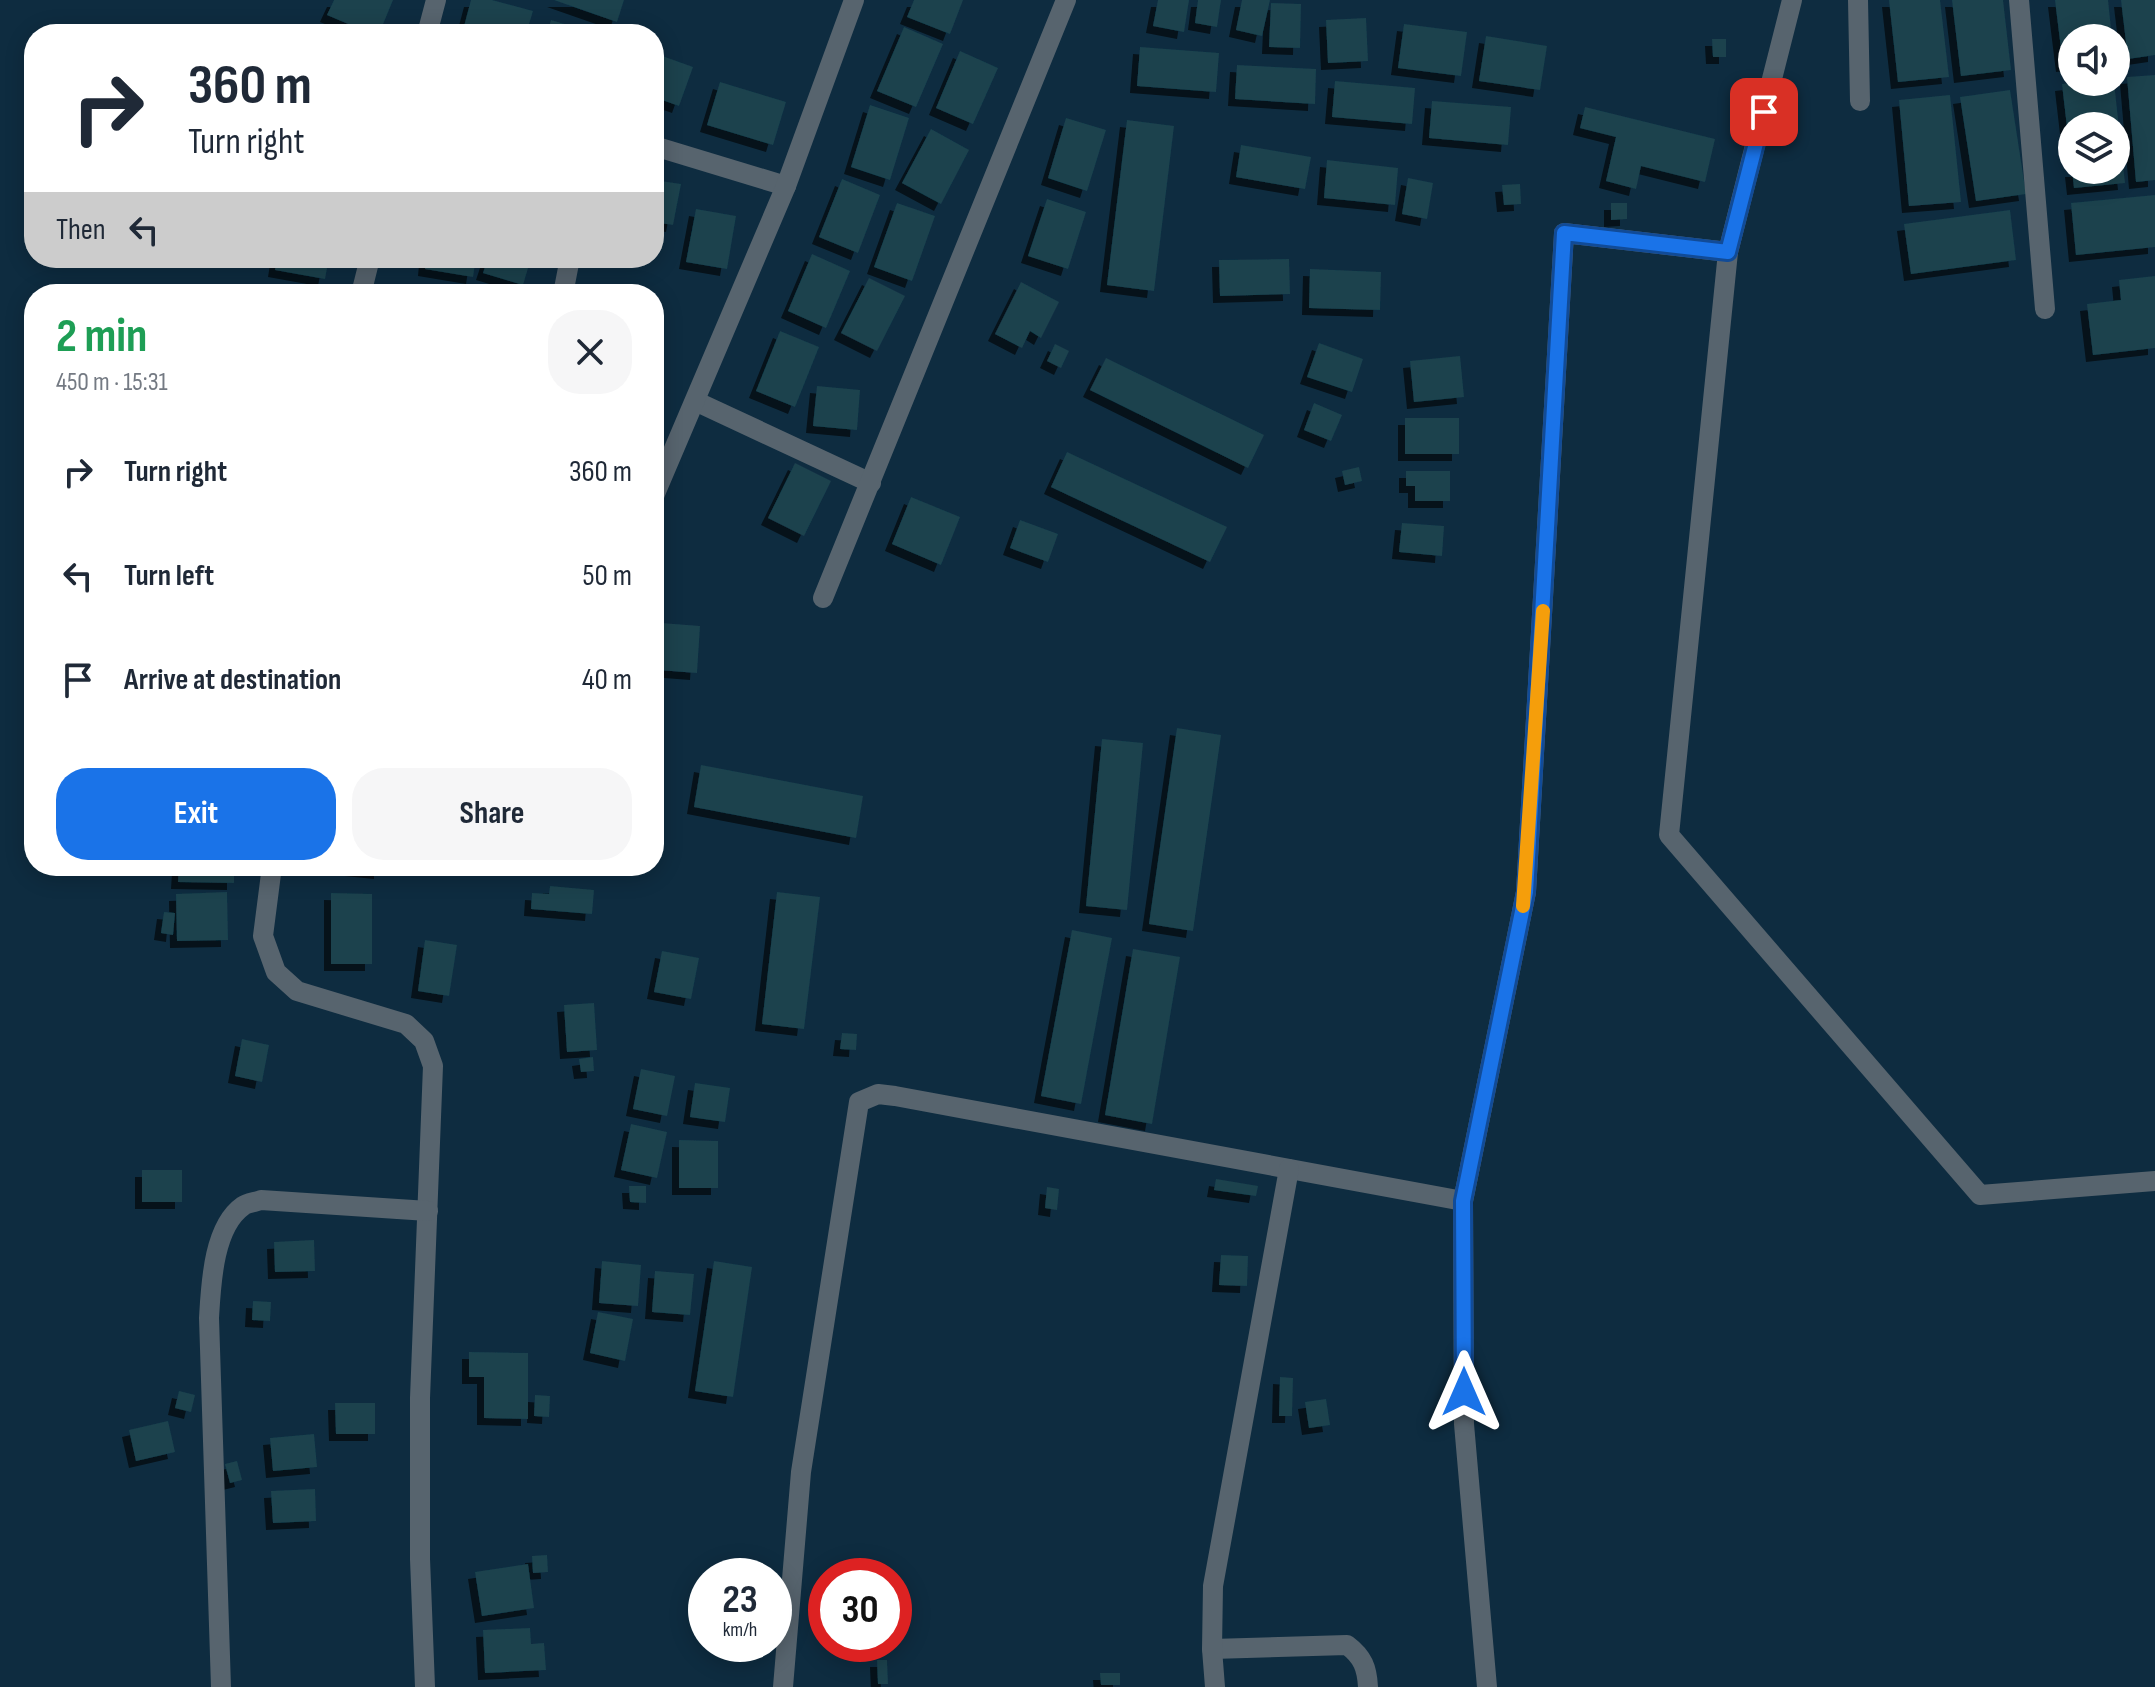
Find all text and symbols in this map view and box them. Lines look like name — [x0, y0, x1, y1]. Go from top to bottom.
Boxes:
map controls — [2058, 24, 2130, 184]
button: sound — [2058, 24, 2130, 96]
text: 360 m — [188, 53, 312, 120]
icon: right — [56, 56, 160, 160]
pin — [1730, 78, 1798, 146]
icon: arrive — [1742, 90, 1786, 134]
button: layers — [2058, 112, 2130, 184]
text: Turn right — [188, 121, 305, 164]
icon: left — [122, 208, 166, 252]
text: Then — [56, 212, 106, 248]
text: 2 min — [56, 308, 147, 365]
button: close — [548, 310, 632, 394]
text: 450 m · 15:31 — [56, 367, 168, 398]
icon: right — [56, 450, 100, 494]
text: Turn right — [124, 454, 227, 490]
text: 360 m — [569, 454, 632, 490]
icon: left — [56, 554, 100, 598]
text: Turn left — [124, 558, 214, 594]
text: 50 m — [583, 558, 632, 594]
icon: arrive — [56, 658, 100, 702]
text: Arrive at destination — [124, 662, 341, 698]
text: 40 m — [582, 662, 632, 698]
button: Exit — [56, 768, 336, 860]
button: Share — [352, 768, 632, 860]
position arrow — [1422, 1350, 1506, 1434]
speed limit sign: 30 — [808, 1558, 912, 1662]
text: 23 — [722, 1576, 758, 1624]
text: km/h — [723, 1618, 757, 1642]

